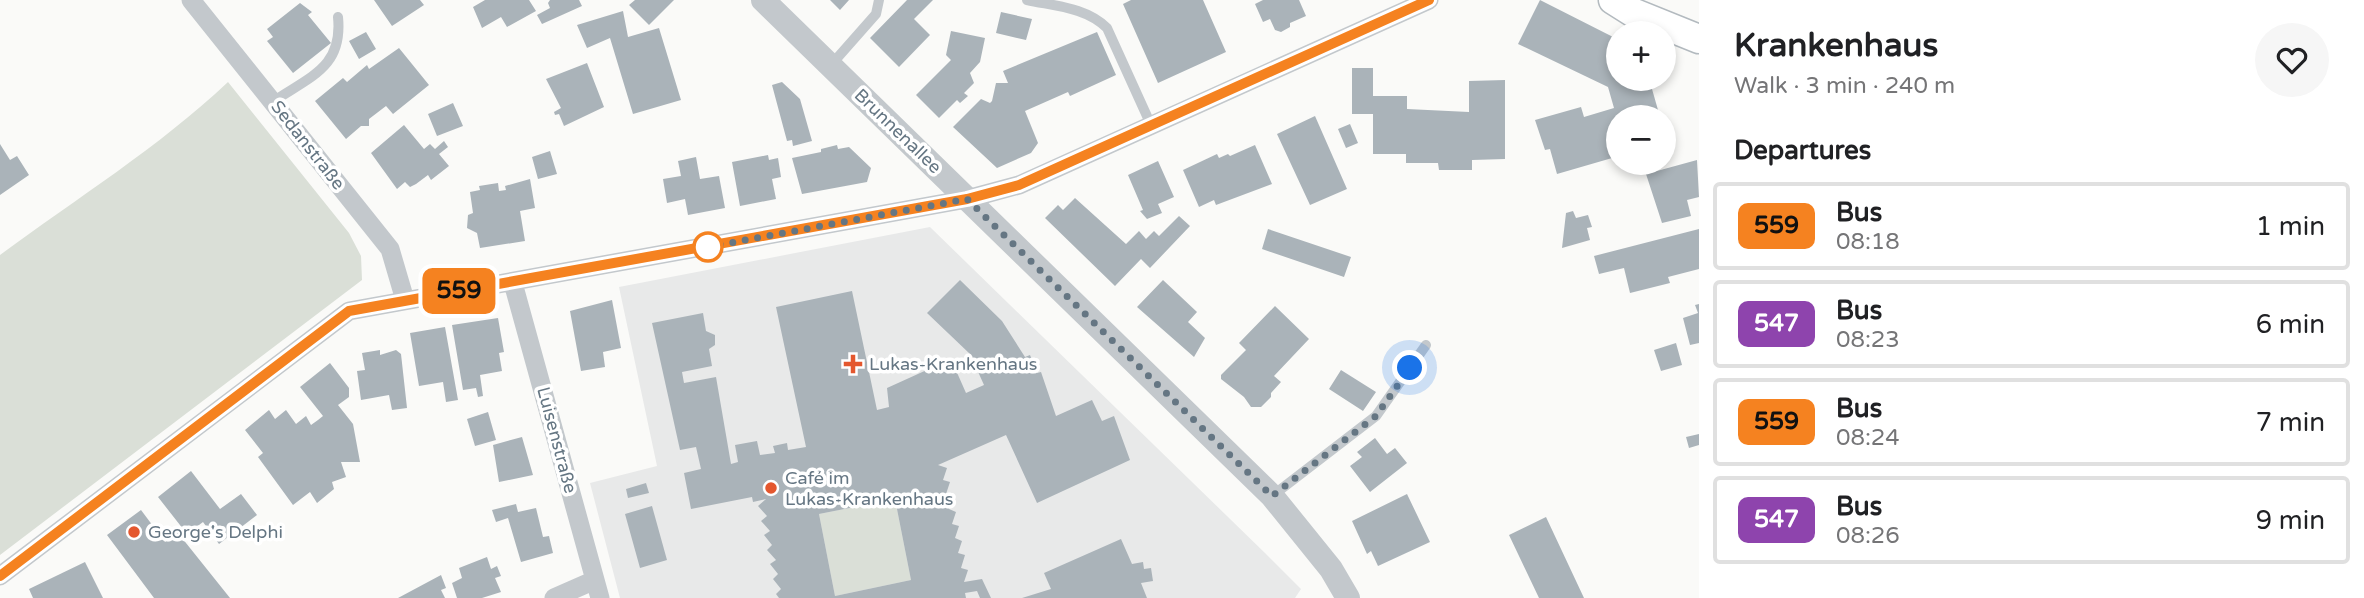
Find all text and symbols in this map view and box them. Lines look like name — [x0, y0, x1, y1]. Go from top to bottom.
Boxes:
map controls — [1606, 21, 1676, 175]
button: + — [1606, 21, 1676, 91]
button: heart — [2255, 23, 2329, 97]
text: Krankenhaus — [1734, 26, 1938, 65]
text: Walk · 3 min · 240 m — [1734, 72, 1955, 100]
street label: Brunnenallee — [850, 84, 946, 178]
street label: Sedanstraße — [266, 96, 350, 194]
button: − — [1606, 105, 1676, 175]
text: Departures — [1734, 135, 1871, 166]
text: Bus — [1836, 197, 1882, 228]
text: 559 — [1754, 211, 1799, 240]
text: 1 min — [2256, 211, 2325, 242]
text: 08:18 — [1836, 228, 1900, 256]
unlabelled marker — [693, 232, 723, 262]
line badge: 559 — [419, 268, 499, 314]
text: 559 — [436, 276, 482, 305]
text: Bus — [1836, 295, 1882, 326]
text: 547 — [1754, 309, 1799, 338]
text: 6 min — [2256, 309, 2325, 340]
text: 08:23 — [1836, 326, 1900, 354]
your location — [1392, 350, 1427, 385]
place label: Lukas-Krankenhaus — [869, 353, 1038, 375]
marker: Lukas-Krankenhaus — [843, 354, 863, 374]
street label: Luisenstraße — [532, 384, 582, 496]
text: Bus — [1836, 393, 1882, 424]
text: 559 — [1754, 407, 1799, 436]
text: 7 min — [2256, 407, 2325, 438]
text: 08:24 — [1836, 424, 1900, 452]
place label: Café im Lukas-Krankenhaus — [785, 467, 954, 510]
marker: Café im Lukas-Krankenhaus — [763, 480, 779, 496]
text: Bus — [1836, 491, 1882, 522]
text: 547 — [1754, 505, 1799, 534]
text: 9 min — [2256, 505, 2325, 536]
place label: George's Delphi — [148, 521, 283, 543]
text: 08:26 — [1836, 522, 1900, 550]
marker: George's Delphi — [126, 524, 142, 540]

